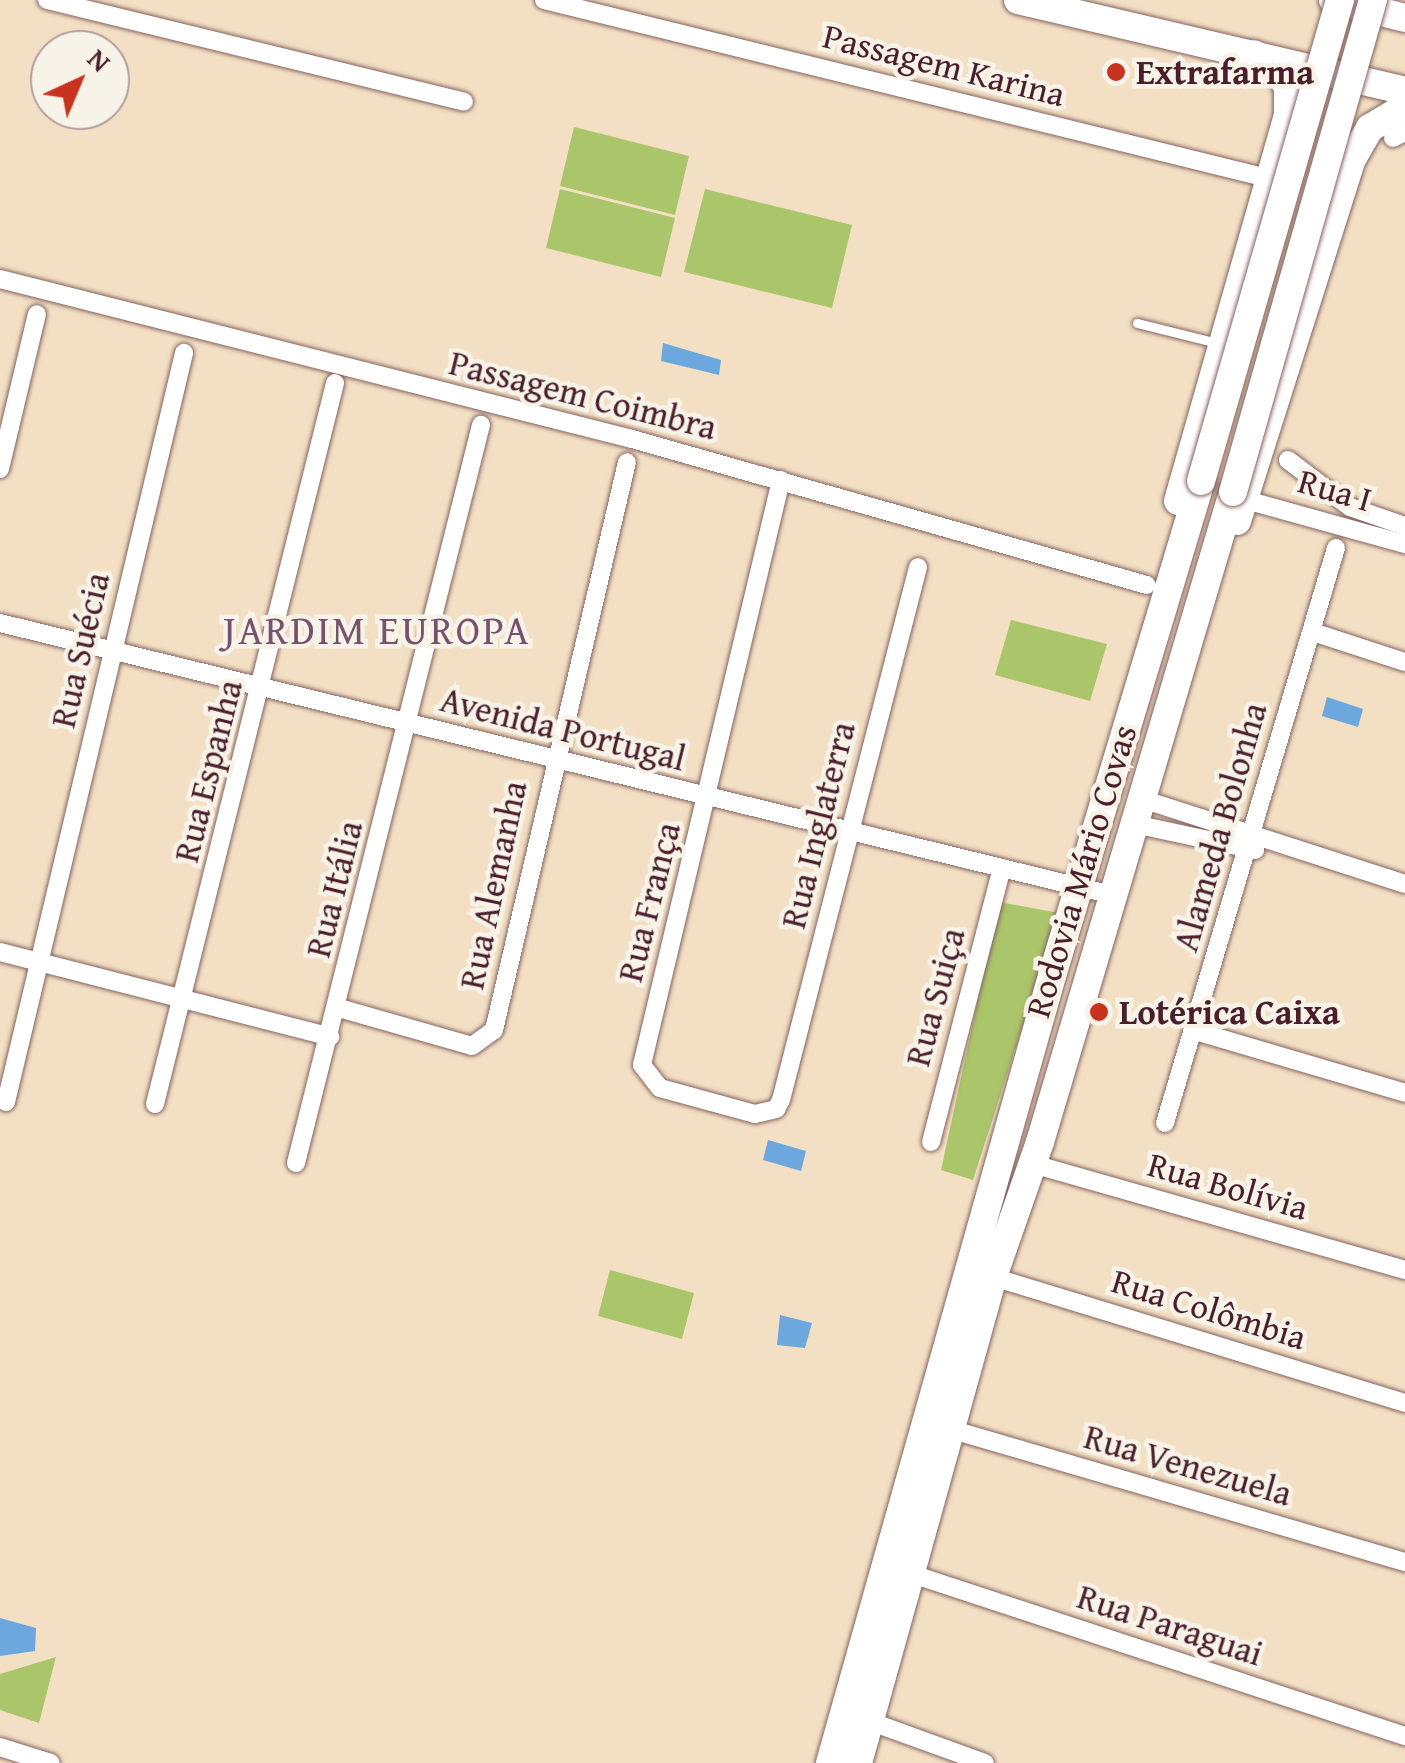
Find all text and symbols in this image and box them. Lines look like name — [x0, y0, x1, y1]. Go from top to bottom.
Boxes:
street label: Passagem Karina — [819, 15, 1069, 115]
north arrow — [30, 30, 130, 130]
text: N — [79, 38, 121, 81]
place label: Extrafarma — [1136, 51, 1314, 93]
marker: Extrafarma — [1105, 61, 1127, 83]
street label: Passagem Coimbra — [445, 341, 721, 449]
street label: Rua I — [1294, 460, 1376, 520]
street label: Rua Suécia — [42, 568, 118, 732]
district label: JARDIM EUROPA — [223, 606, 531, 654]
street label: Rua Espanha — [165, 676, 251, 866]
street label: Avenida Portugal — [436, 678, 690, 780]
street label: Alameda Bolonha — [1164, 698, 1276, 956]
street label: Rua Inglaterra — [772, 717, 864, 933]
street label: Rodovia Mário Covas — [1017, 720, 1145, 1022]
street label: Rua Alemanha — [450, 777, 536, 993]
street label: Rua Itália — [297, 816, 371, 962]
street label: Rua França — [609, 818, 689, 986]
street label: Rua Suiça — [896, 923, 974, 1071]
place label: Lotérica Caixa — [1119, 991, 1340, 1033]
marker: Lotérica Caixa — [1088, 1001, 1110, 1023]
street label: Rua Bolívia — [1143, 1143, 1313, 1229]
street label: Rua Colômbia — [1107, 1260, 1311, 1358]
street label: Rua Venezuela — [1079, 1415, 1297, 1515]
street label: Rua Paraguai — [1072, 1575, 1268, 1675]

